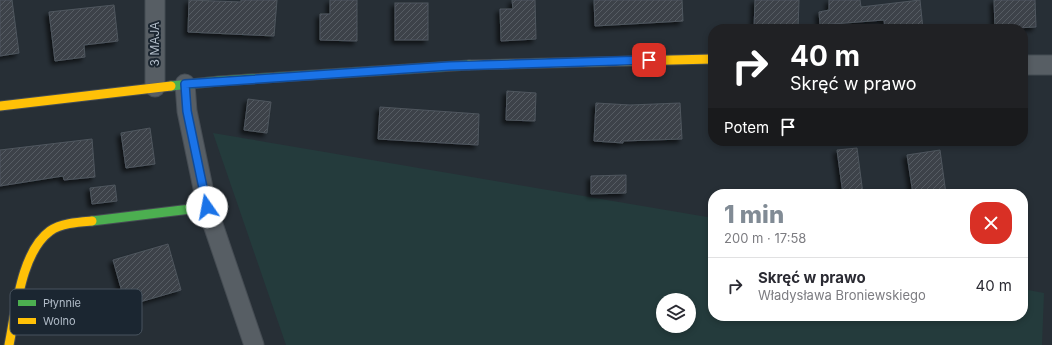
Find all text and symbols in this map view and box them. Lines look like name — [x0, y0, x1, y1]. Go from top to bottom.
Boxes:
street label: 3 MAJA — [147, 22, 162, 66]
text: 40 m — [790, 39, 860, 73]
icon: right — [724, 40, 776, 92]
pin — [632, 43, 666, 77]
icon: arrive — [638, 49, 660, 71]
text: Skręć w prawo — [790, 73, 917, 94]
icon: arrive — [777, 116, 799, 138]
text: Potem — [724, 118, 769, 137]
position arrow — [186, 186, 228, 228]
text: 1 min — [724, 200, 784, 229]
button: close — [970, 202, 1012, 244]
text: 200 m · 17:58 — [724, 230, 806, 246]
text: Skręć w prawo — [758, 268, 866, 287]
icon: right — [724, 275, 746, 297]
text: 40 m — [975, 276, 1012, 295]
text: Władysława Broniewskiego — [758, 287, 926, 303]
legend — [10, 289, 142, 335]
map controls — [656, 293, 696, 333]
button: layers — [656, 293, 696, 333]
text: Płynnie — [43, 296, 81, 310]
text: Wolno — [43, 314, 76, 328]

